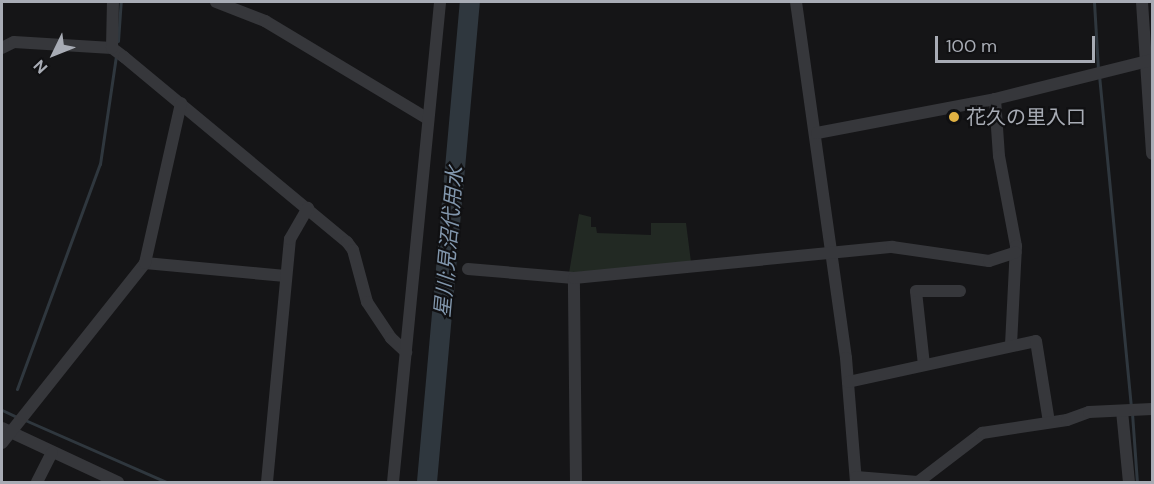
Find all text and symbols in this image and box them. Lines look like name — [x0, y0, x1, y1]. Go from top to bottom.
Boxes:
north arrow — [24, 24, 84, 84]
scale bar — [938, 24, 1098, 62]
text: 100 m — [946, 34, 997, 58]
text: N — [29, 55, 52, 78]
place label: 花久の里入口 — [966, 105, 1086, 129]
marker: 花久の里入口 — [947, 110, 961, 124]
water label: 星川;見沼代用水 — [430, 165, 468, 319]

